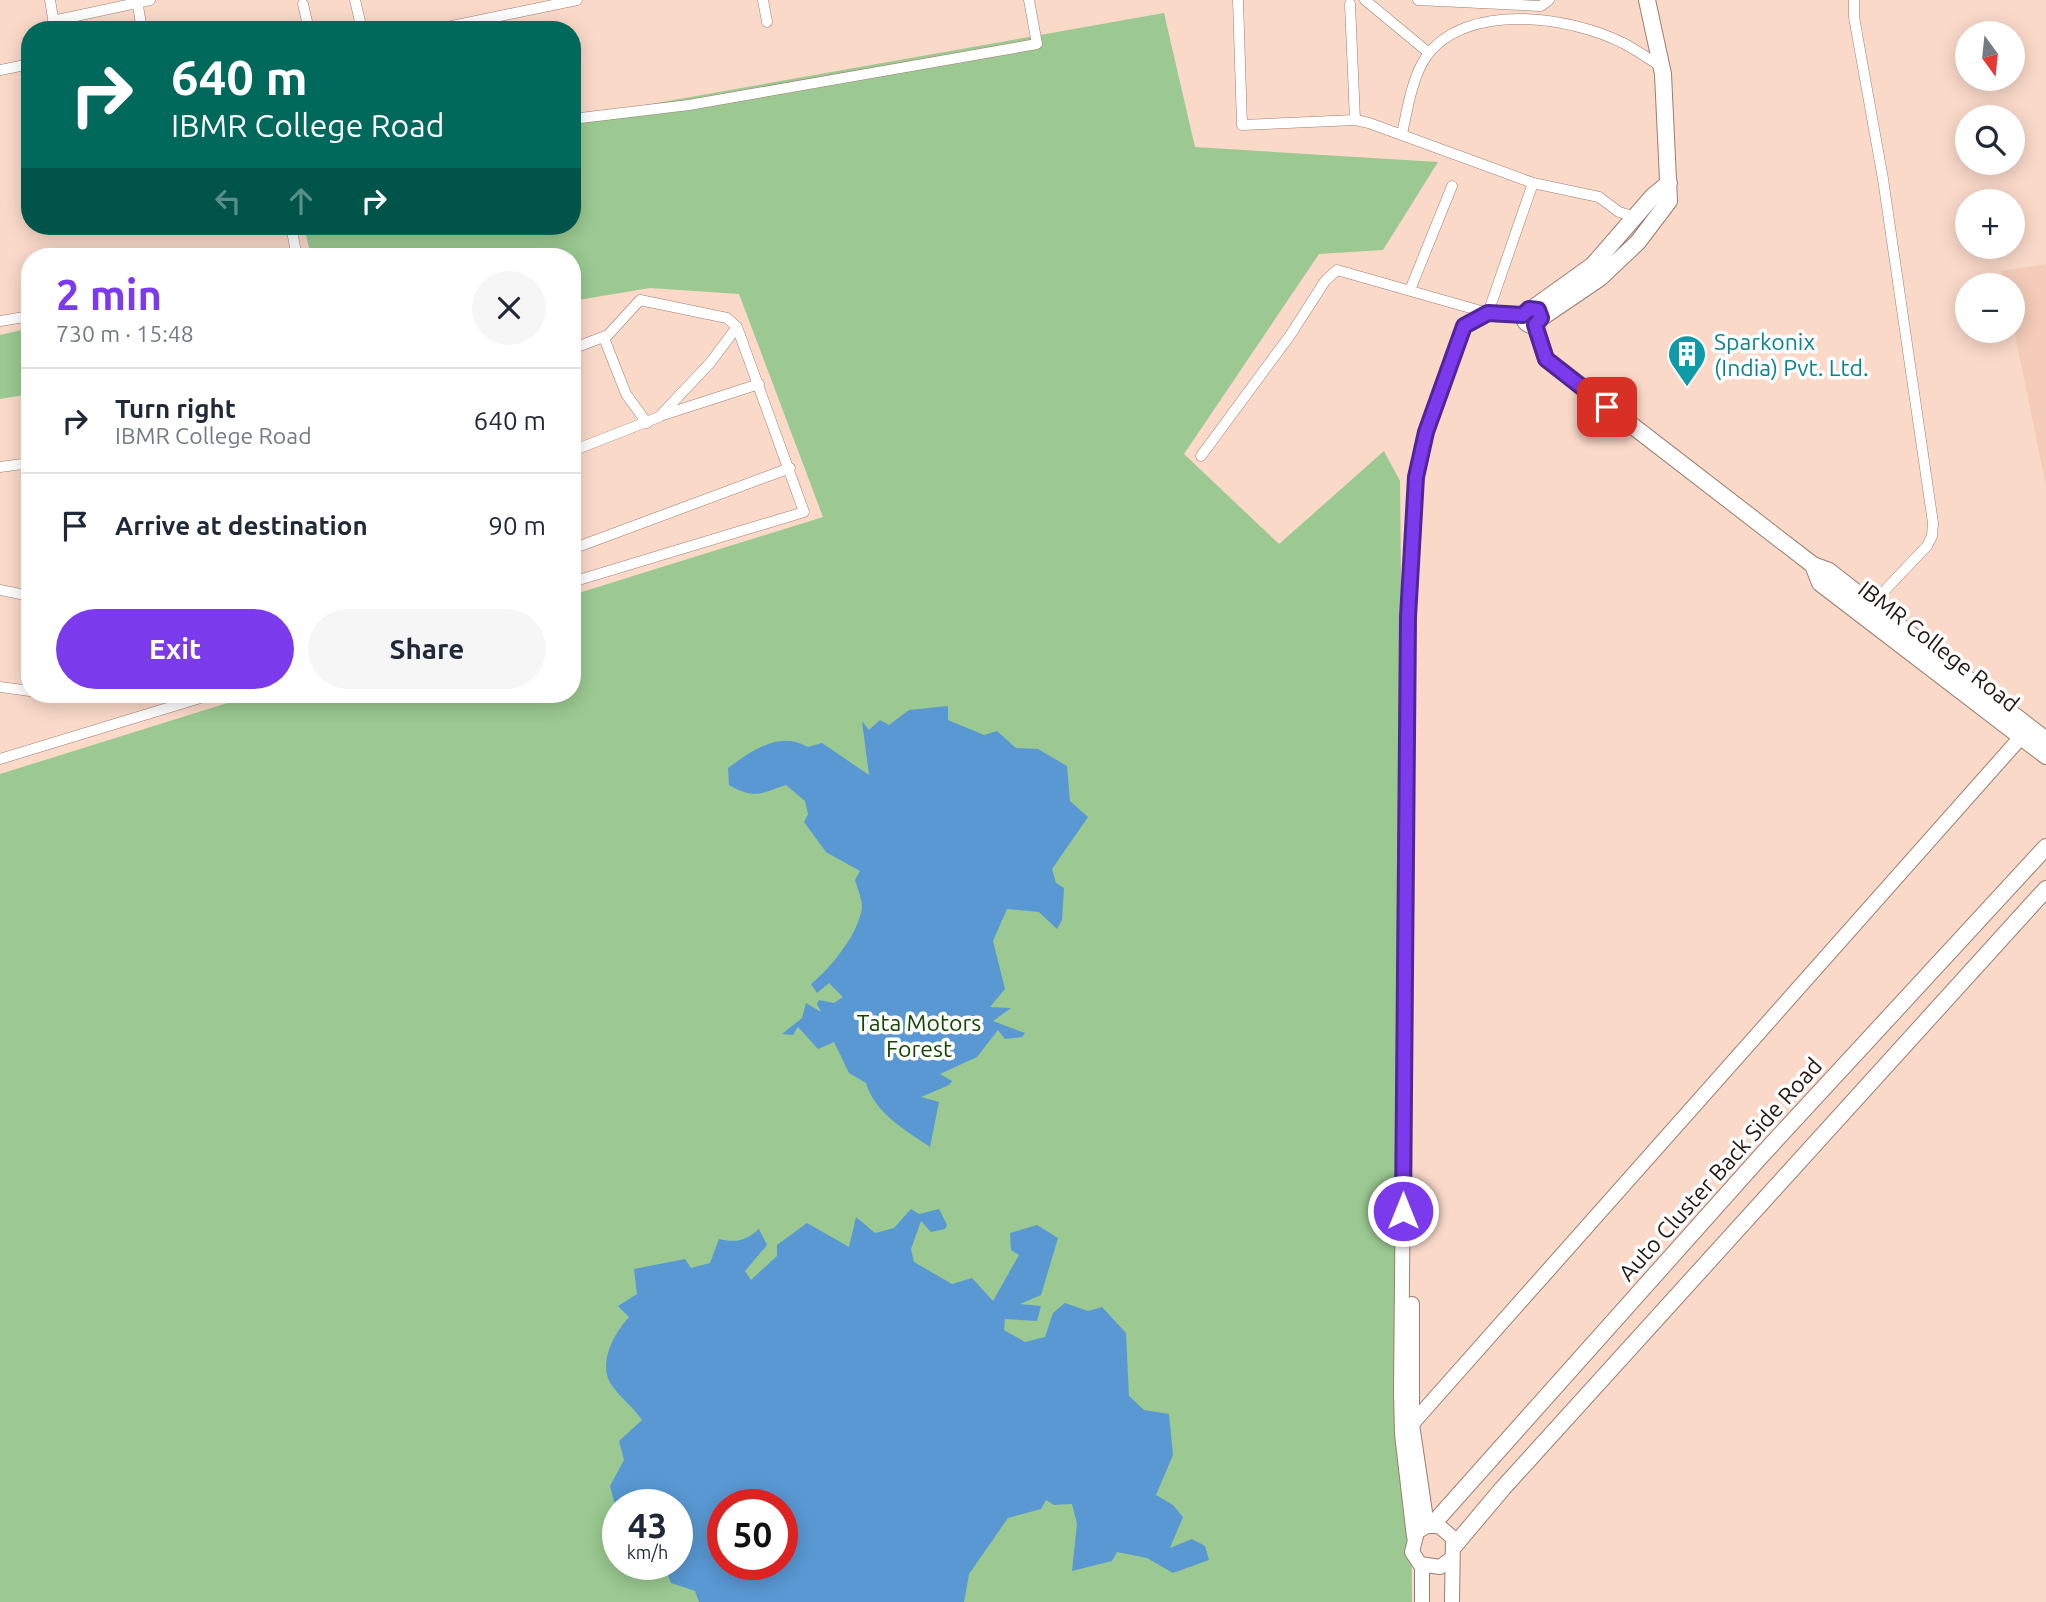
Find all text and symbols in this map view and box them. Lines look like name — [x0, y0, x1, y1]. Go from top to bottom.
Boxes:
north arrow — [1955, 21, 2025, 91]
map controls — [1955, 21, 2025, 343]
icon: right — [56, 49, 147, 140]
text: 640 m — [171, 49, 308, 104]
button: search — [1955, 105, 2025, 175]
text: IBMR College Road — [171, 107, 445, 143]
icon: left — [209, 182, 247, 220]
icon: ahead — [282, 182, 320, 220]
icon: right — [355, 182, 393, 220]
button: + — [1955, 189, 2025, 259]
text: 2 min — [56, 271, 162, 318]
button: close — [472, 271, 546, 345]
button: − — [1955, 273, 2025, 343]
text: 730 m · 15:48 — [56, 321, 194, 346]
place label: Sparkonix (India) Pvt. Ltd. — [1714, 329, 1869, 381]
building icon: Sparkonix (India) Pvt. Ltd. — [1666, 333, 1708, 388]
pin — [1577, 377, 1637, 437]
icon: arrive — [1588, 388, 1626, 426]
text: Turn right — [115, 394, 236, 423]
icon: right — [56, 402, 94, 440]
text: 640 m — [474, 406, 546, 435]
text: IBMR College Road — [115, 423, 312, 448]
icon: arrive — [56, 507, 94, 545]
text: Arrive at destination — [115, 511, 368, 540]
text: 90 m — [488, 511, 546, 540]
street label: IBMR College Road — [1854, 576, 2024, 716]
button: Exit — [56, 609, 294, 689]
button: Share — [308, 609, 546, 689]
park label: Tata Motors Forest — [857, 1010, 981, 1061]
street label: Auto Cluster Back Side Road — [1613, 1053, 1827, 1285]
position arrow — [1366, 1174, 1440, 1248]
speed limit sign: 50 — [707, 1489, 798, 1580]
text: 43 — [628, 1505, 667, 1545]
text: km/h — [627, 1542, 668, 1562]

